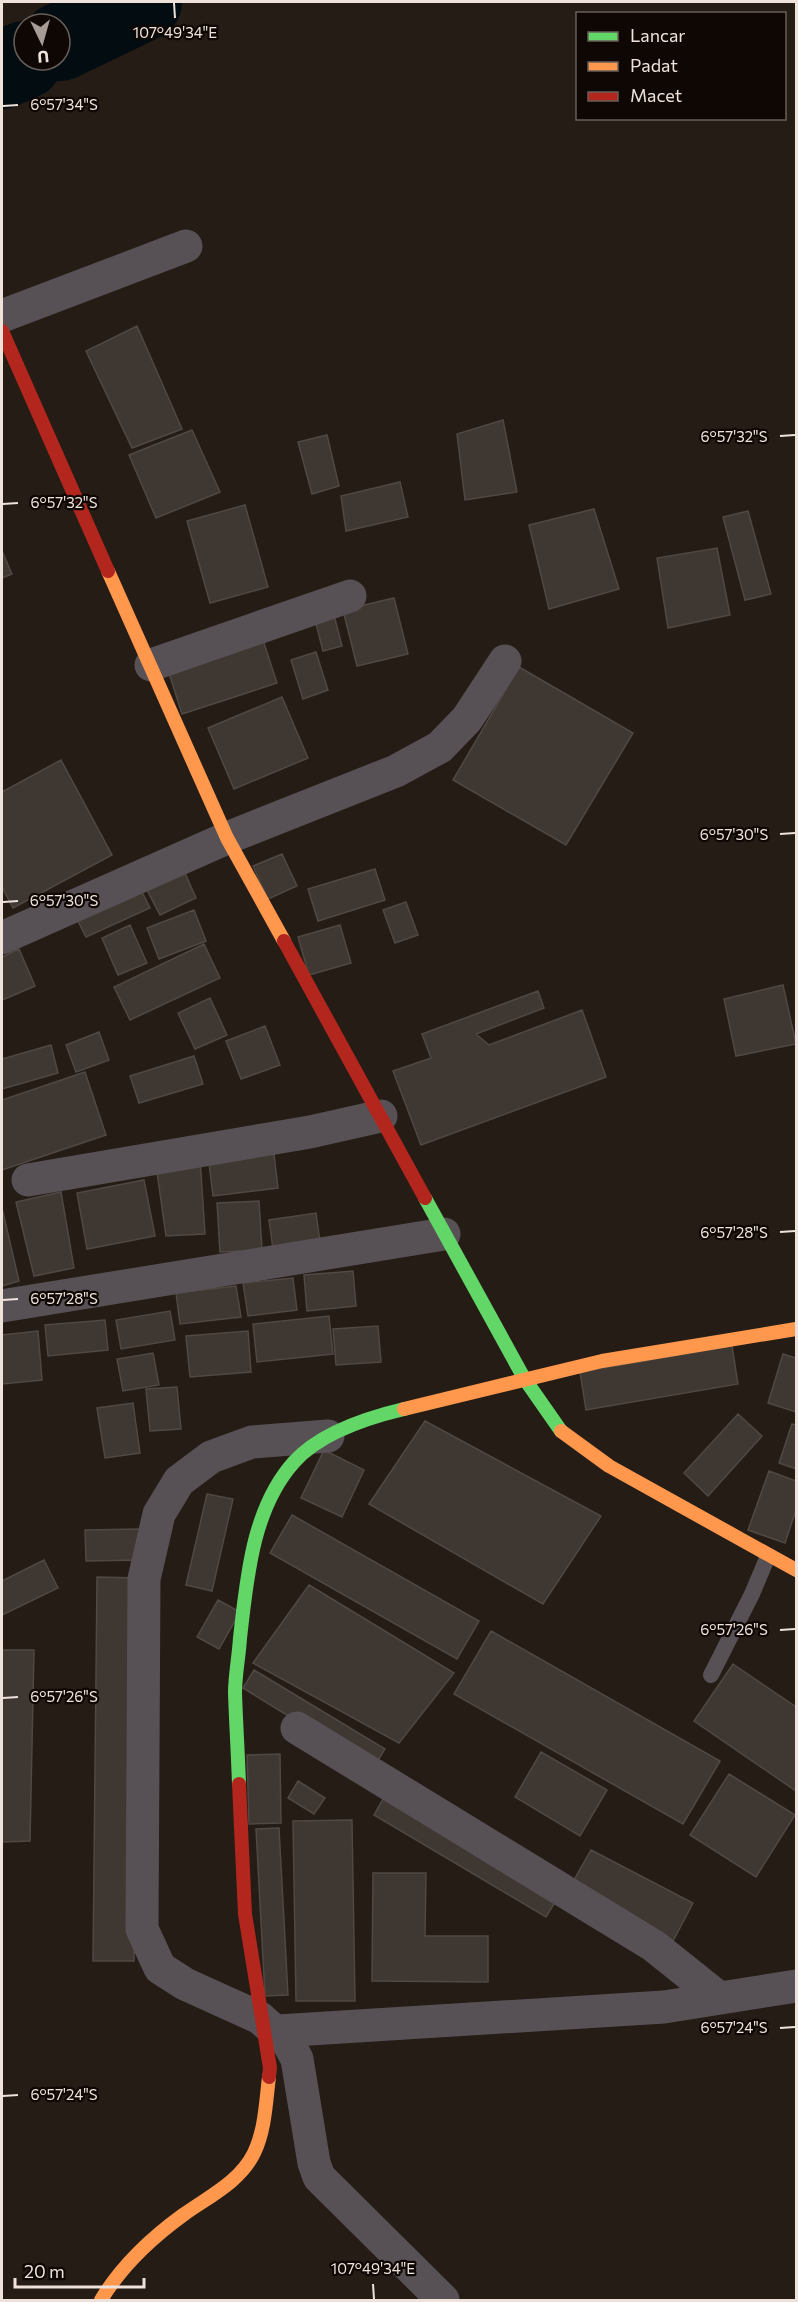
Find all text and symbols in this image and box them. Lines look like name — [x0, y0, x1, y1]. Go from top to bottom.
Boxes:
north arrow — [12, 12, 72, 72]
legend — [576, 12, 786, 120]
text: 107°49'34"E — [133, 23, 217, 41]
text: Lancar — [630, 24, 686, 46]
text: U — [37, 47, 50, 67]
text: Padat — [630, 54, 678, 76]
text: Macet — [630, 84, 682, 106]
text: 6°57'34"S — [30, 95, 98, 113]
text: 6°57'32"S — [701, 427, 768, 445]
text: 6°57'32"S — [31, 493, 98, 511]
text: 6°57'30"S — [700, 825, 768, 843]
text: 6°57'30"S — [30, 891, 98, 909]
text: 6°57'28"S — [700, 1223, 768, 1241]
text: 6°57'28"S — [30, 1289, 98, 1307]
text: 6°57'26"S — [700, 1620, 768, 1638]
text: 6°57'26"S — [30, 1687, 98, 1705]
text: 6°57'24"S — [700, 2018, 768, 2036]
text: 6°57'24"S — [30, 2085, 98, 2103]
scale bar — [15, 2251, 144, 2289]
text: 107°49'34"E — [331, 2259, 415, 2277]
text: 20 m — [24, 2260, 65, 2282]

